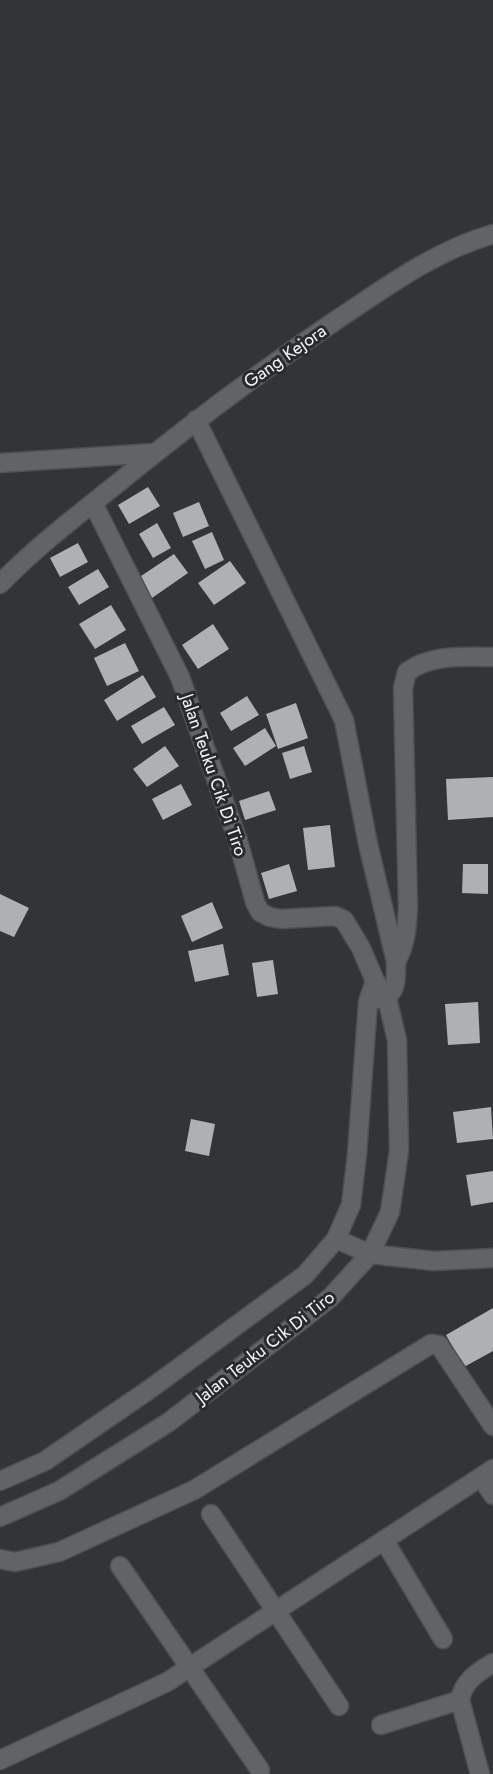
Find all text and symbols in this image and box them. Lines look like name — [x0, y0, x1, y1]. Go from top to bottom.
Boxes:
street label: Gang Kejora — [238, 318, 332, 394]
street label: Jalan Teuku Cik Di Tiro — [173, 689, 254, 860]
street label: Jalan Teuku Cik Di Tiro — [188, 1284, 340, 1411]

